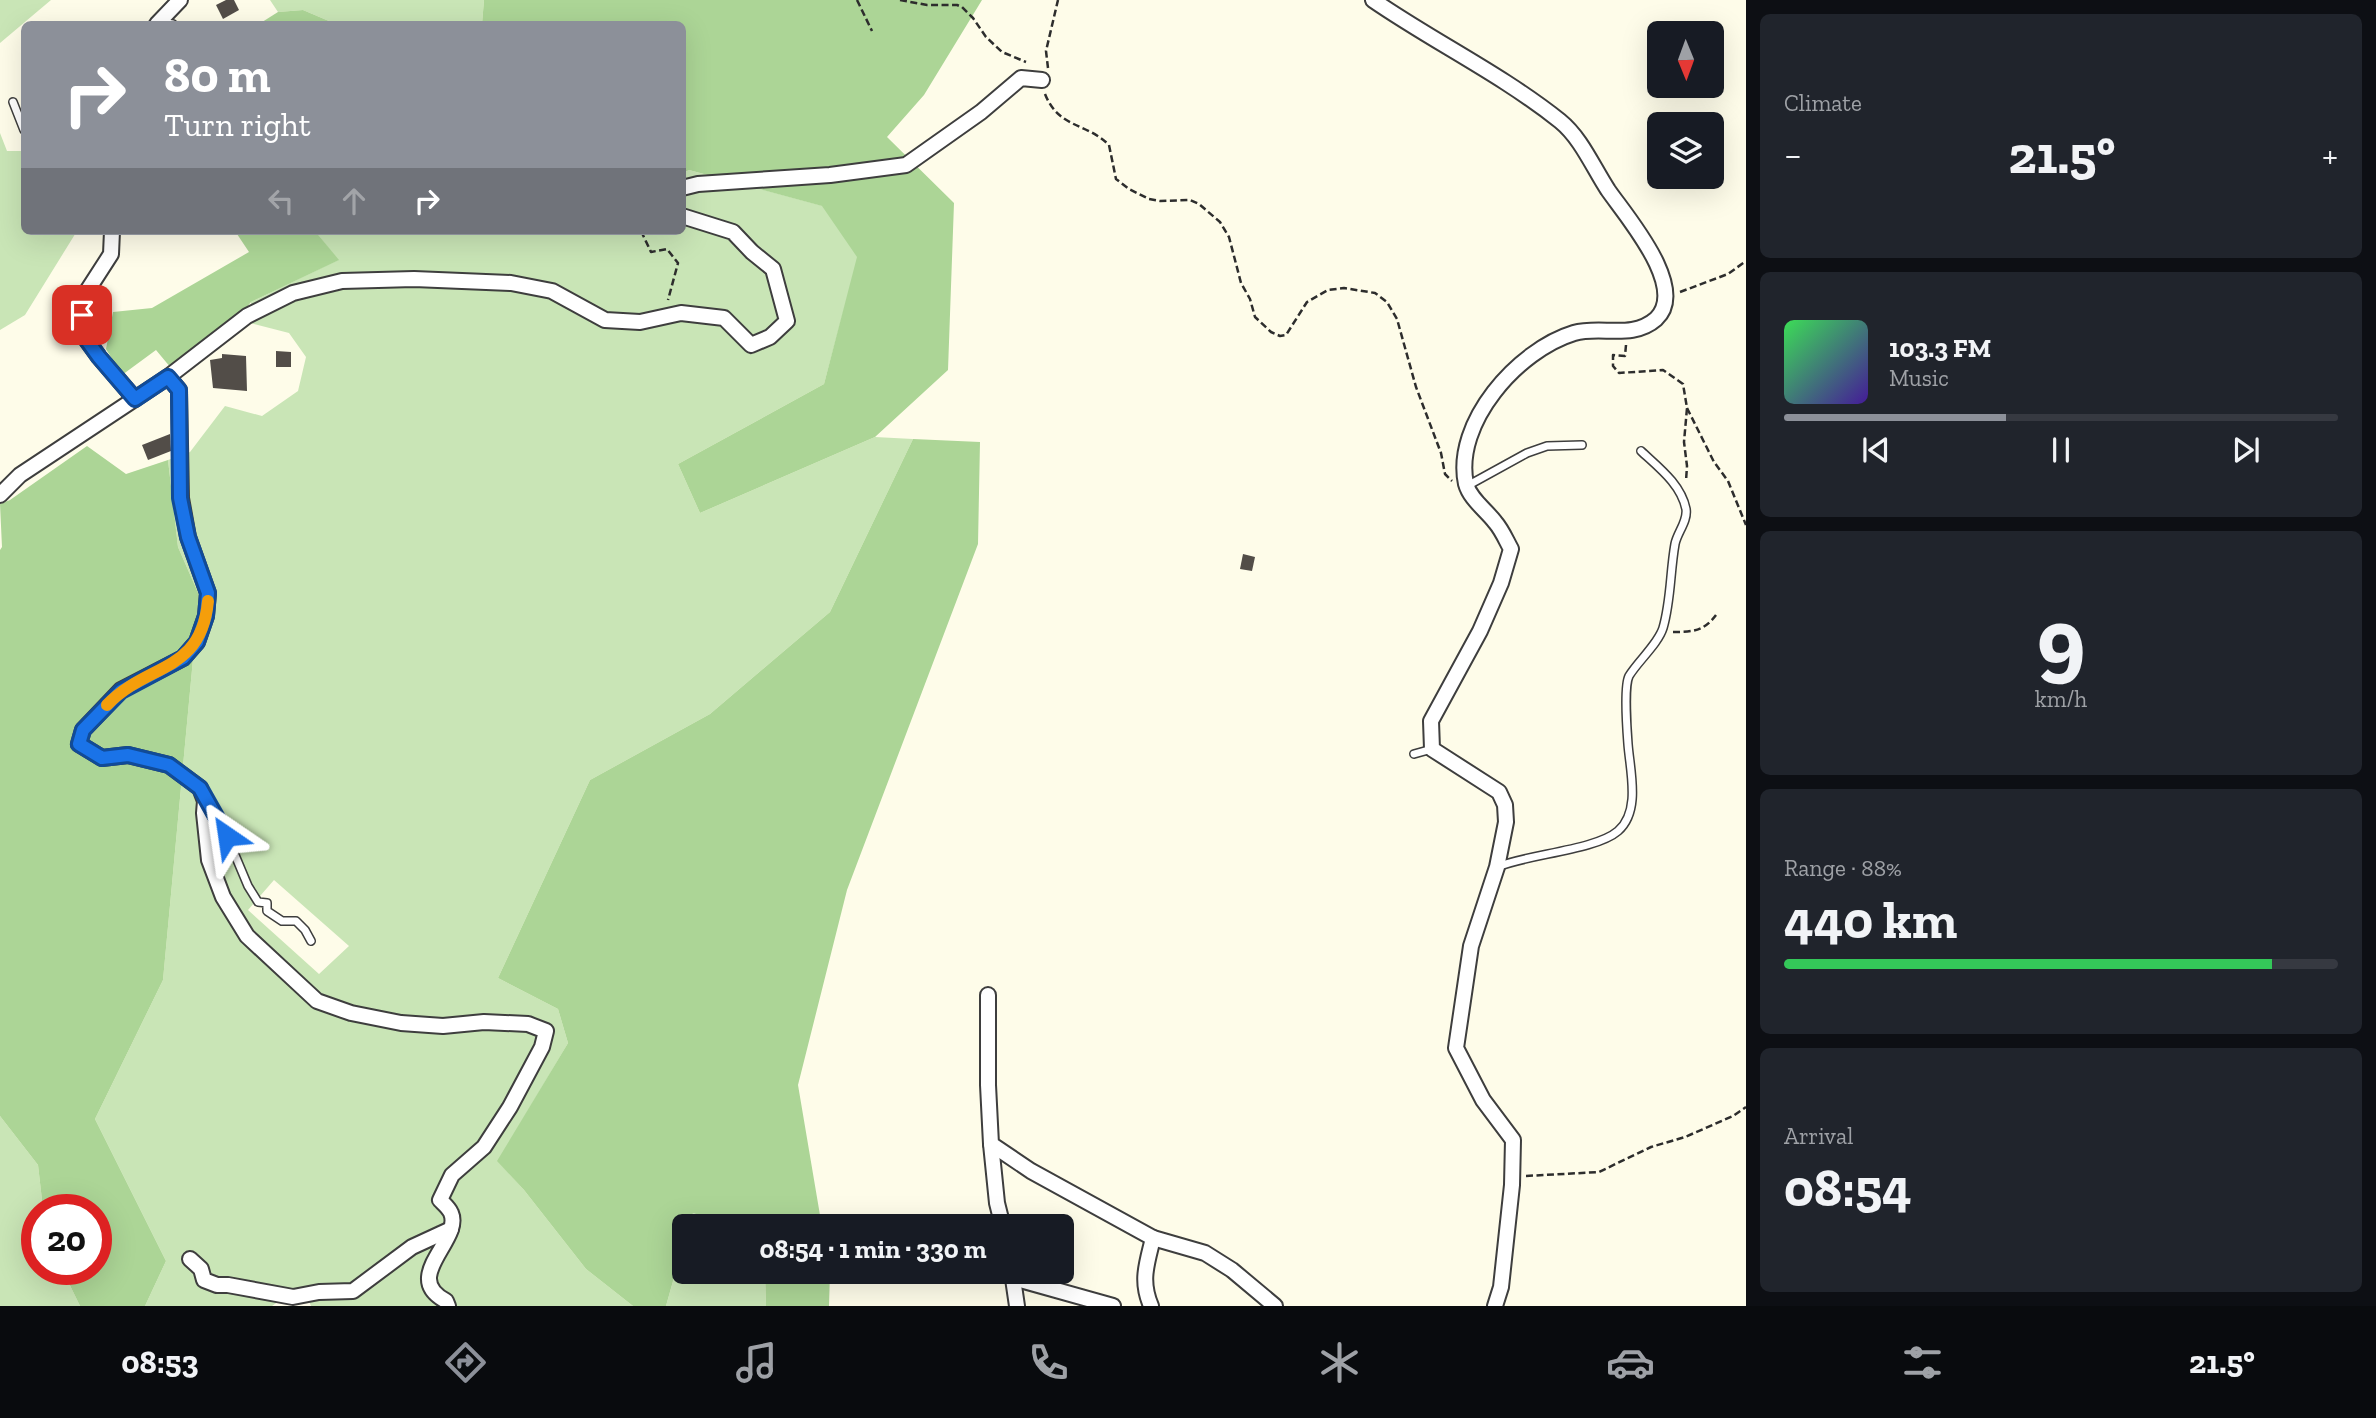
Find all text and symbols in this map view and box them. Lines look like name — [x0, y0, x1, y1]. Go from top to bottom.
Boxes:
north arrow — [1647, 21, 1724, 98]
map controls — [1647, 21, 1724, 189]
text: 80 m — [164, 46, 271, 105]
icon: right — [49, 49, 140, 140]
text: Climate — [1784, 89, 1862, 117]
text: Turn right — [164, 106, 311, 144]
button: layers — [1647, 112, 1724, 189]
text: 21.5° — [2008, 124, 2115, 186]
text: − — [1784, 132, 1802, 178]
text: + — [2322, 132, 2338, 178]
icon: left — [262, 182, 300, 220]
icon: ahead — [335, 182, 373, 220]
icon: right — [408, 182, 446, 220]
pin — [52, 285, 112, 345]
icon: arrive — [63, 296, 101, 334]
text: 103.3 FM — [1889, 332, 1991, 364]
text: Music — [1889, 364, 1949, 392]
icon: previous — [1857, 431, 1895, 469]
icon: pause — [2042, 431, 2080, 469]
icon: next — [2227, 431, 2265, 469]
text: 9 — [2037, 585, 2085, 694]
text: km/h — [2035, 685, 2087, 713]
position arrow — [190, 799, 264, 873]
text: Range · 88% — [1784, 854, 1902, 882]
text: 440 km — [1784, 889, 1957, 951]
text: Arrival — [1784, 1122, 1853, 1150]
text: 08:54 — [1784, 1157, 1912, 1219]
speed limit sign: 20 — [21, 1194, 112, 1285]
text: 08:54 · 1 min · 330 m — [760, 1233, 986, 1265]
icon: directions — [441, 1338, 490, 1387]
icon: music — [732, 1338, 781, 1387]
icon: phone — [1024, 1338, 1073, 1387]
icon: climate — [1315, 1338, 1364, 1387]
icon: car — [1606, 1338, 1655, 1387]
icon: filters — [1898, 1338, 1947, 1387]
text: 08:53 — [121, 1343, 199, 1381]
text: 21.5° — [2189, 1343, 2255, 1381]

